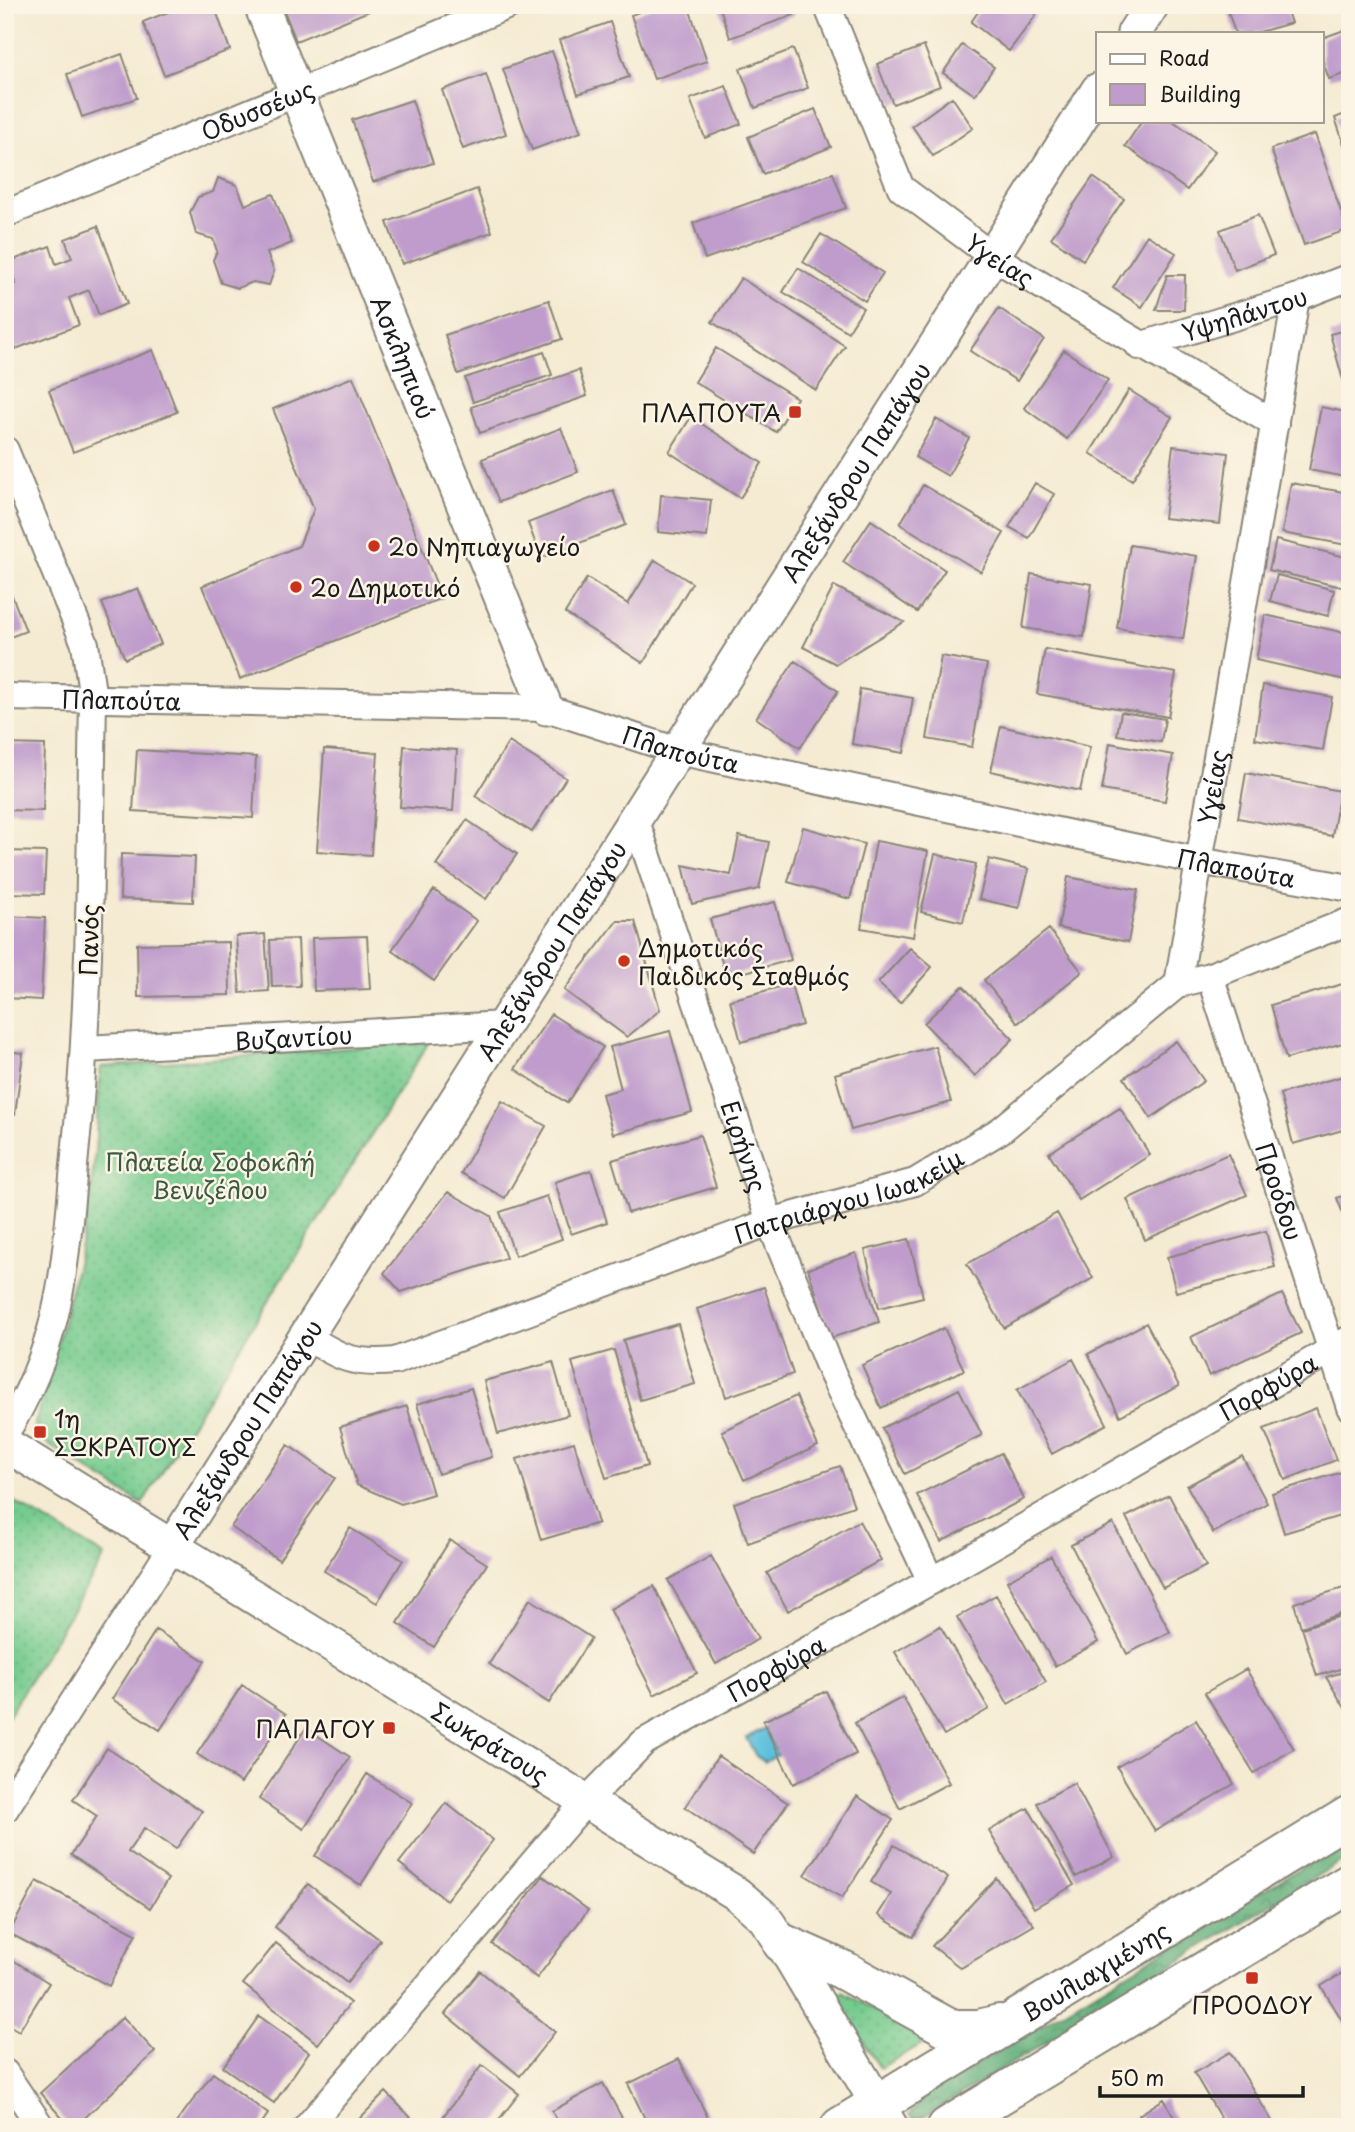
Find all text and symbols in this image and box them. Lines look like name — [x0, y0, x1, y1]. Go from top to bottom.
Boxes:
legend — [1096, 32, 1324, 122]
text: Road — [1159, 41, 1210, 73]
street label: Οδυσσέως — [195, 70, 319, 149]
text: Building — [1159, 77, 1241, 109]
street label: Υγείας — [958, 224, 1041, 295]
street label: Υψηλάντου — [1177, 277, 1312, 350]
street label: Ασκληπιού — [363, 290, 445, 424]
street label: Αλεξάνδρου Παπάγου — [772, 355, 939, 589]
place label: ΠΛΑΠΟΥΤΑ — [641, 394, 781, 430]
marker: ΠΛΑΠΟΥΤΑ — [787, 404, 803, 420]
place label: 2ο Νηπιαγωγείο — [388, 528, 580, 564]
marker: 2ο Νηπιαγωγείο — [366, 538, 382, 554]
place label: 2ο Δημοτικό — [310, 569, 460, 605]
marker: 2ο Δημοτικό — [288, 579, 304, 595]
street label: Πλαπούτα — [61, 680, 182, 719]
street label: Πλαπούτα — [617, 716, 743, 781]
street label: Υγείας — [1188, 747, 1236, 827]
street label: Αλεξάνδρου Παπάγου — [468, 833, 635, 1067]
street label: Πλαπούτα — [1173, 839, 1298, 896]
street label: Πανός — [69, 904, 107, 976]
place label: Δημοτικός Παιδικός Σταθμός — [638, 929, 849, 993]
marker: Δημοτικός Παιδικός Σταθμός — [616, 953, 632, 969]
street label: Βυζαντίου — [234, 1016, 353, 1058]
street label: Ειρήνης — [713, 1095, 777, 1197]
street label: Προόδου — [1247, 1137, 1313, 1245]
street label: Πατριάρχου Ιωακείμ — [728, 1139, 970, 1252]
park label: Πλατεία Σοφοκλή Βενιζέλου — [105, 1143, 315, 1207]
street label: Αλεξάνδρου Παπάγου — [164, 1312, 331, 1546]
street label: Πορφύρα — [1212, 1344, 1324, 1429]
place label: 1η ΣΩΚΡΑΤΟΥΣ — [54, 1400, 197, 1464]
marker: 1η ΣΩΚΡΑΤΟΥΣ — [32, 1424, 48, 1440]
street label: Πορφύρα — [720, 1626, 832, 1710]
street label: Σωκράτους — [425, 1693, 556, 1792]
place label: ΠΑΠΑΓΟΥ — [255, 1710, 375, 1746]
marker: ΠΑΠΑΓΟΥ — [381, 1720, 397, 1736]
street label: Βουλιαγμένης — [1014, 1912, 1176, 2030]
marker: ΠΡΟΟΔΟΥ — [1244, 1970, 1260, 1986]
place label: ΠΡΟΟΔΟΥ — [1192, 1986, 1312, 2022]
scale bar — [1100, 2055, 1302, 2099]
text: 50 m — [1110, 2061, 1164, 2093]

